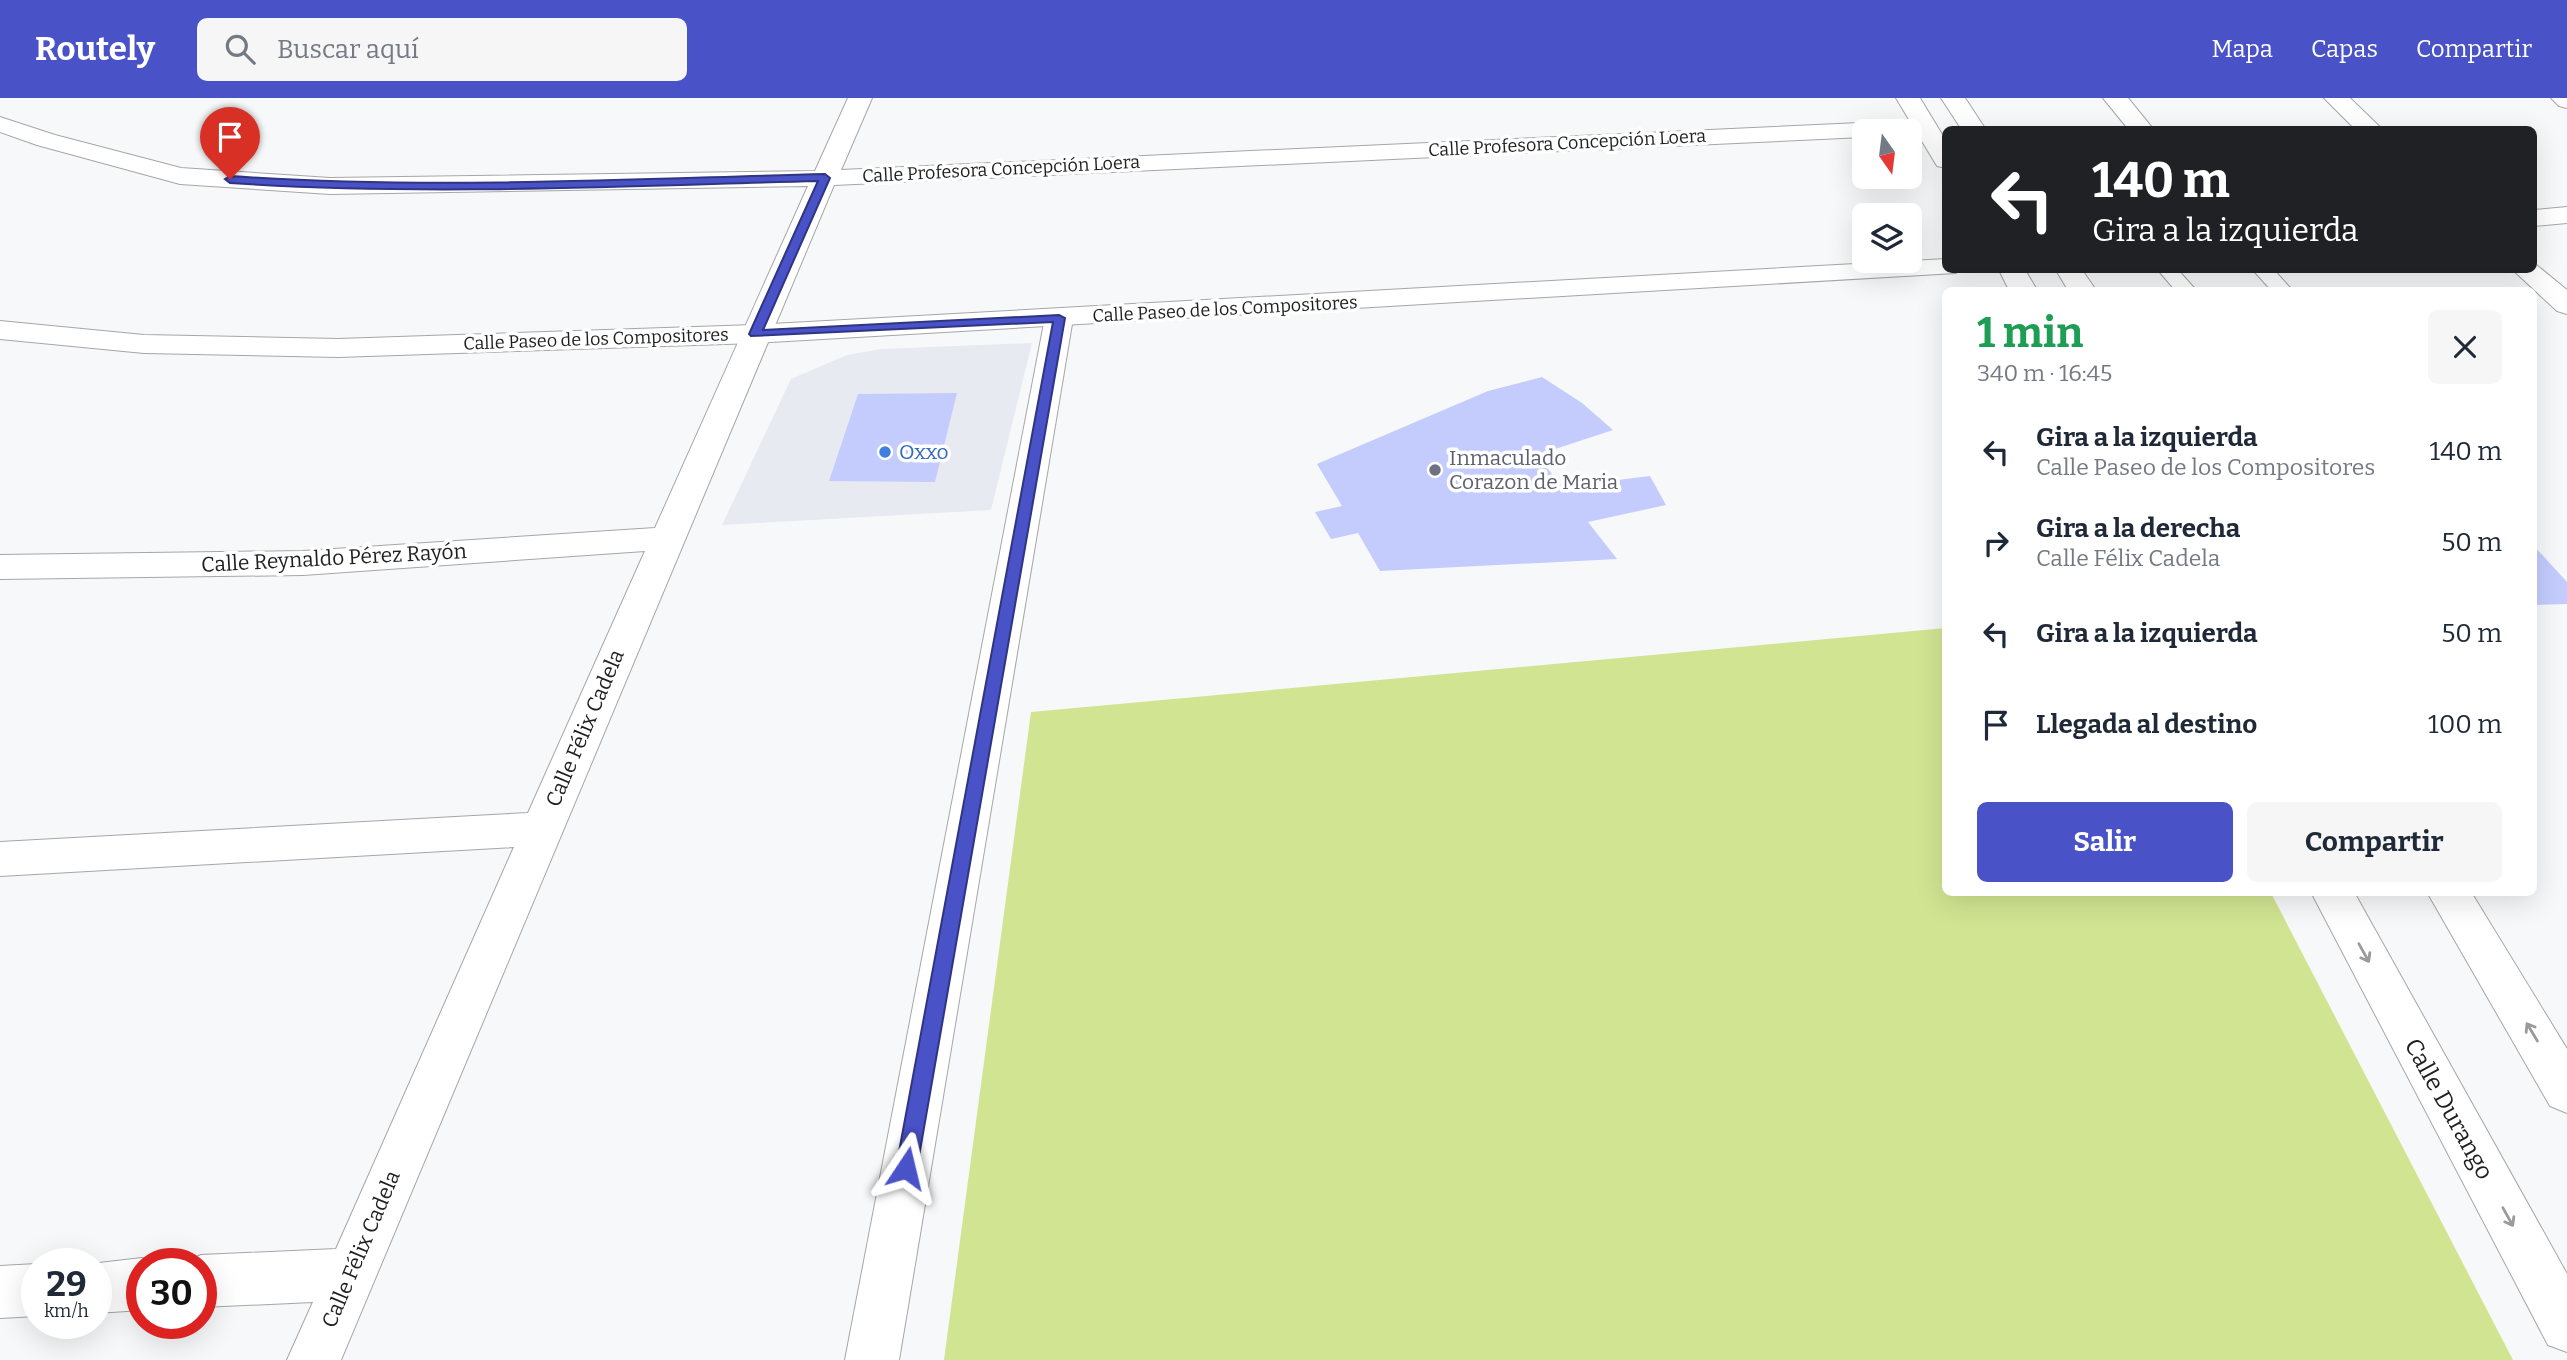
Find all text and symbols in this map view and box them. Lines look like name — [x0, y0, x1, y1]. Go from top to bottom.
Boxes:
search box — [197, 18, 687, 81]
text: Routely — [35, 29, 155, 69]
icon: search — [221, 30, 259, 68]
text: Buscar aquí — [277, 34, 419, 65]
text: Mapa — [2211, 35, 2273, 63]
text: Capas — [2311, 35, 2378, 63]
text: Compartir — [2416, 35, 2532, 63]
pin — [200, 107, 260, 179]
icon: arrive — [211, 118, 249, 156]
north arrow — [1852, 119, 1922, 189]
map controls — [1852, 119, 1922, 273]
street label: Calle Profesora Concepción Loera — [1427, 125, 1707, 161]
street label: Calle Profesora Concepción Loera — [861, 151, 1141, 187]
text: 140 m — [2092, 151, 2230, 210]
icon: left — [1977, 154, 2068, 245]
button: layers — [1852, 203, 1922, 273]
text: Gira a la izquierda — [2092, 211, 2359, 249]
street label: Calle Paseo de los Compositores — [1092, 291, 1358, 327]
text: 1 min — [1977, 308, 2083, 358]
button: close — [2428, 310, 2502, 384]
street label: Calle Paseo de los Compositores — [463, 323, 729, 355]
text: 340 m · 16:45 — [1977, 359, 2112, 387]
text: Gira a la izquierda — [2036, 422, 2258, 453]
icon: left — [1977, 433, 2015, 471]
text: 140 m — [2430, 436, 2502, 467]
place label: Oxxo — [899, 439, 949, 465]
marker: Oxxo — [877, 444, 893, 460]
place label: Inmaculado Corazon de Maria — [1449, 445, 1619, 495]
text: Calle Paseo de los Compositores — [2036, 453, 2375, 481]
marker: Inmaculado Corazon de Maria — [1427, 462, 1443, 478]
text: Gira a la derecha — [2036, 513, 2240, 544]
icon: right — [1977, 524, 2015, 562]
text: 50 m — [2441, 527, 2502, 558]
street label: Calle Reynaldo Pérez Rayón — [201, 538, 467, 578]
text: Calle Félix Cadela — [2036, 544, 2220, 572]
icon: left — [1977, 615, 2015, 653]
text: Gira a la izquierda — [2036, 618, 2258, 649]
text: 50 m — [2441, 618, 2502, 649]
street label: Calle Félix Cadela — [540, 645, 630, 811]
icon: arrive — [1977, 706, 2015, 744]
text: Llegada al destino — [2036, 709, 2257, 740]
text: 100 m — [2428, 709, 2502, 740]
button: Salir — [1977, 802, 2233, 882]
button: Compartir — [2247, 802, 2502, 882]
one-way arrow — [2358, 942, 2371, 963]
one-way arrow — [2524, 1023, 2538, 1043]
street label: Calle Durango — [2399, 1034, 2499, 1184]
position arrow — [869, 1131, 943, 1205]
street label: Calle Félix Cadela — [316, 1166, 406, 1332]
one-way arrow — [2501, 1207, 2515, 1227]
speed limit sign: 30 — [126, 1248, 217, 1339]
text: 29 — [46, 1263, 87, 1305]
text: km/h — [44, 1300, 89, 1322]

